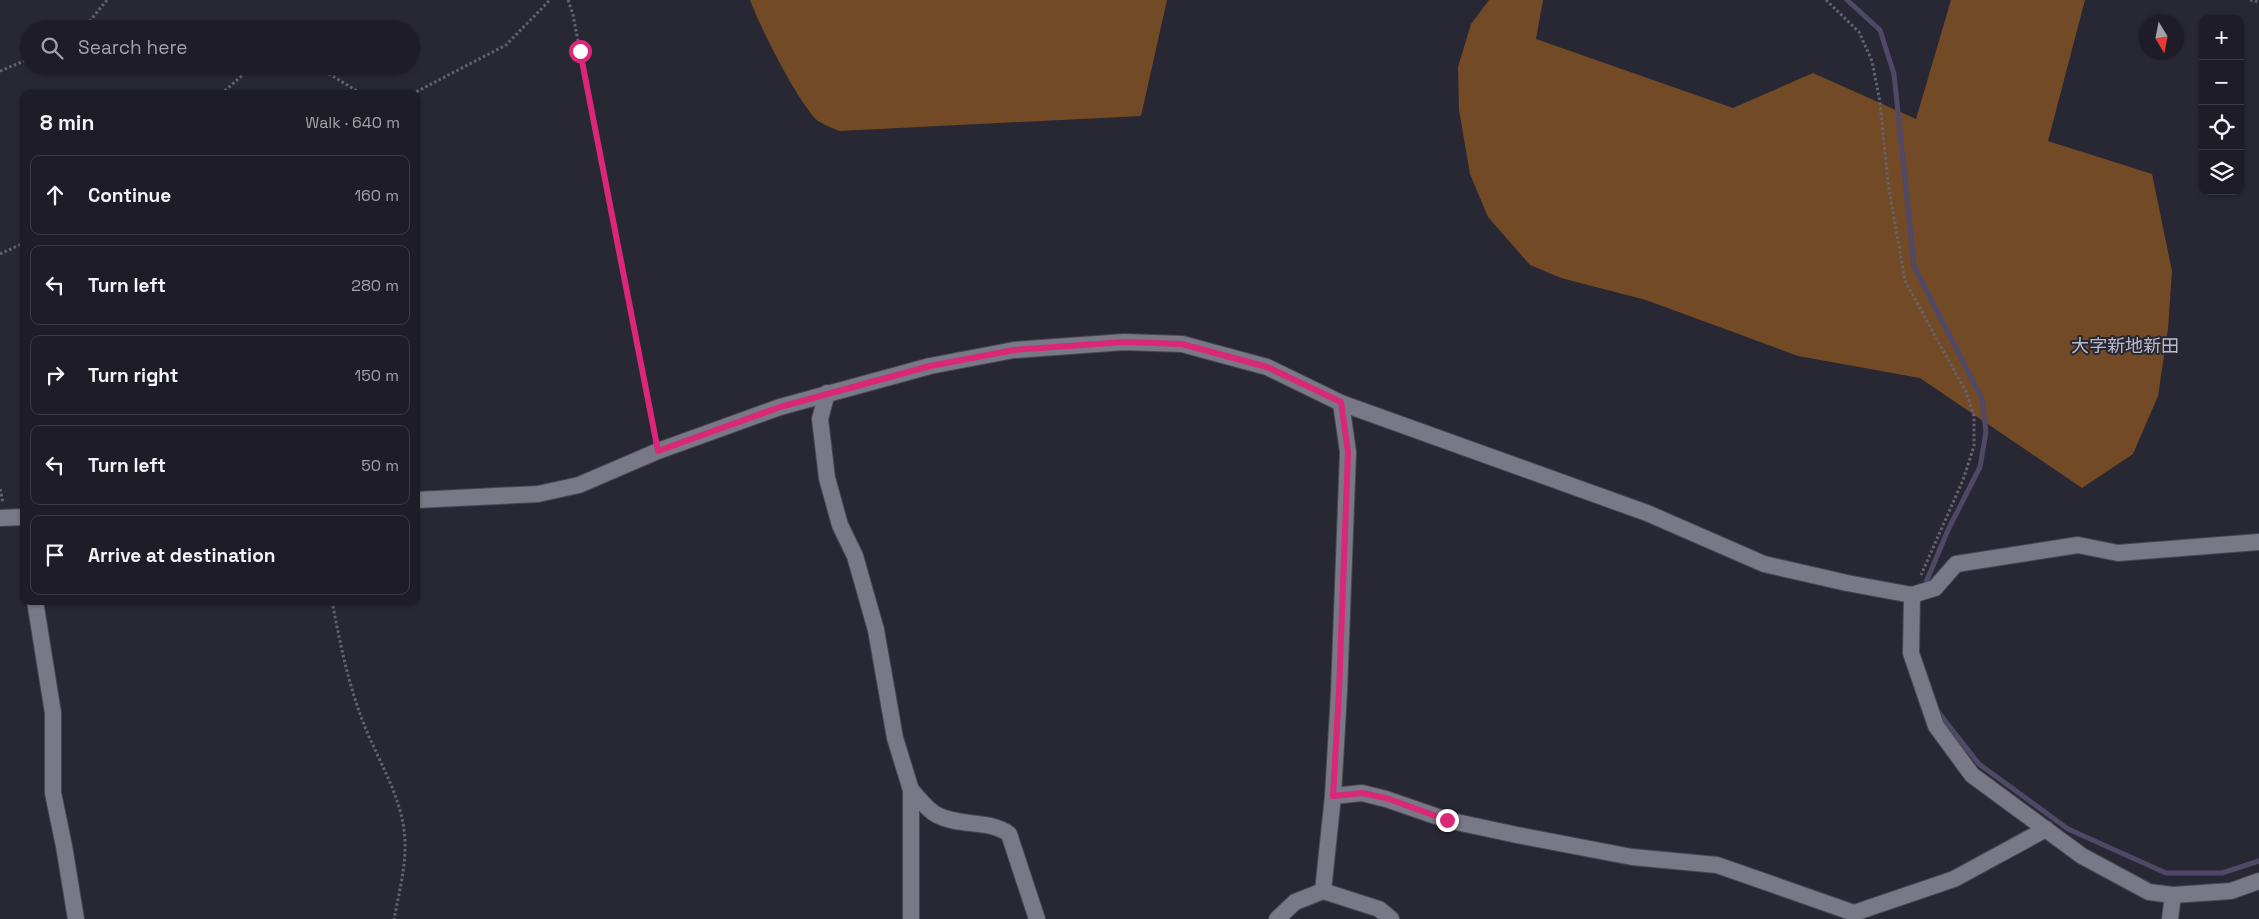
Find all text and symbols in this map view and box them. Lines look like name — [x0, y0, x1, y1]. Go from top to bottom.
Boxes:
north arrow — [2139, 15, 2184, 60]
map controls — [2199, 15, 2244, 195]
button: + — [2199, 15, 2244, 60]
search box — [20, 20, 420, 75]
icon: search — [38, 34, 66, 62]
text: Search here — [78, 35, 188, 60]
route start — [569, 40, 592, 63]
button: − — [2199, 60, 2244, 105]
button: locate — [2199, 105, 2244, 150]
text: 8 min — [40, 109, 94, 136]
text: Walk · 640 m — [305, 112, 400, 133]
button: layers — [2199, 150, 2244, 195]
icon: ahead — [41, 181, 69, 209]
text: Continue — [88, 183, 171, 208]
text: 160 m — [354, 185, 399, 206]
icon: left — [41, 271, 69, 299]
text: Turn left — [88, 273, 166, 298]
text: 280 m — [351, 275, 399, 296]
district label: 大字新地新田 — [2071, 334, 2179, 357]
icon: right — [41, 361, 69, 389]
text: Turn right — [88, 363, 178, 388]
text: 150 m — [355, 365, 399, 386]
icon: left — [41, 451, 69, 479]
text: Turn left — [88, 453, 166, 478]
text: 50 m — [361, 455, 399, 476]
icon: arrive — [41, 541, 69, 569]
text: Arrive at destination — [88, 543, 276, 568]
route end — [1436, 809, 1459, 832]

